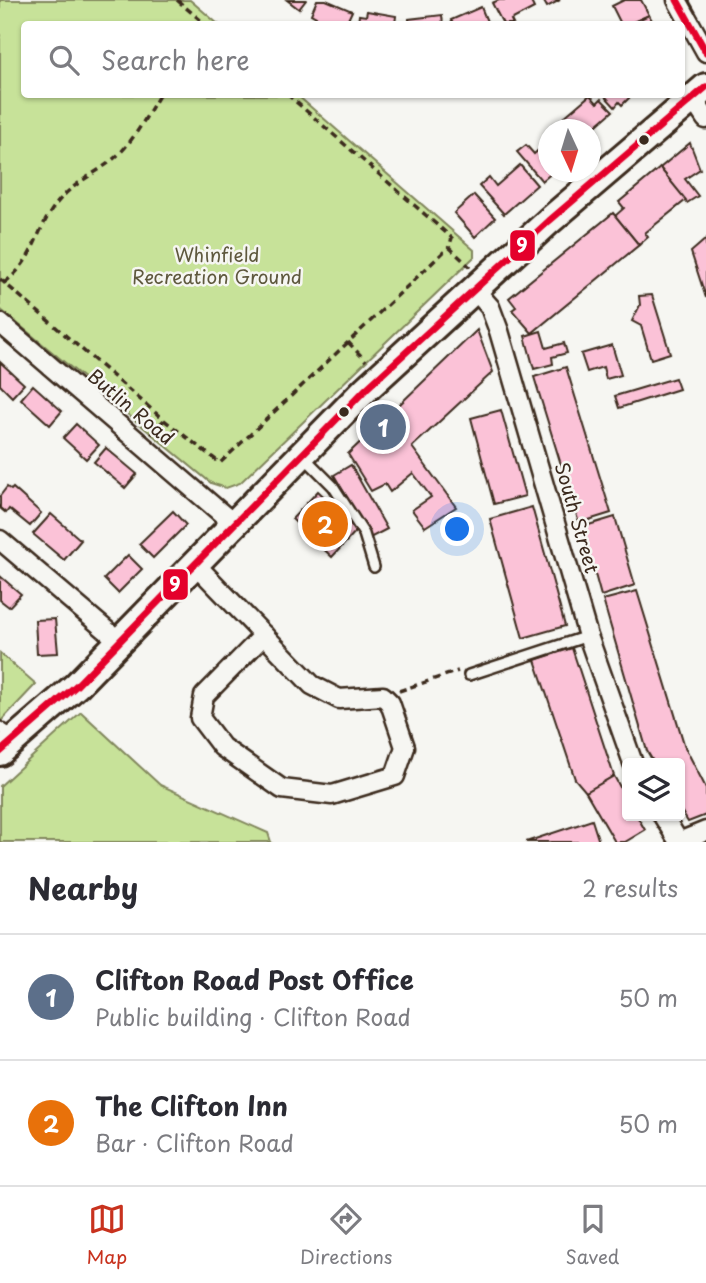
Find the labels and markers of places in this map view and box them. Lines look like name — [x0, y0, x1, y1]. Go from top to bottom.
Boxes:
unlabelled marker — [637, 133, 651, 147]
pin: 1 — [360, 401, 406, 453]
unlabelled marker — [337, 405, 351, 419]
pin: 2 — [302, 498, 348, 550]

